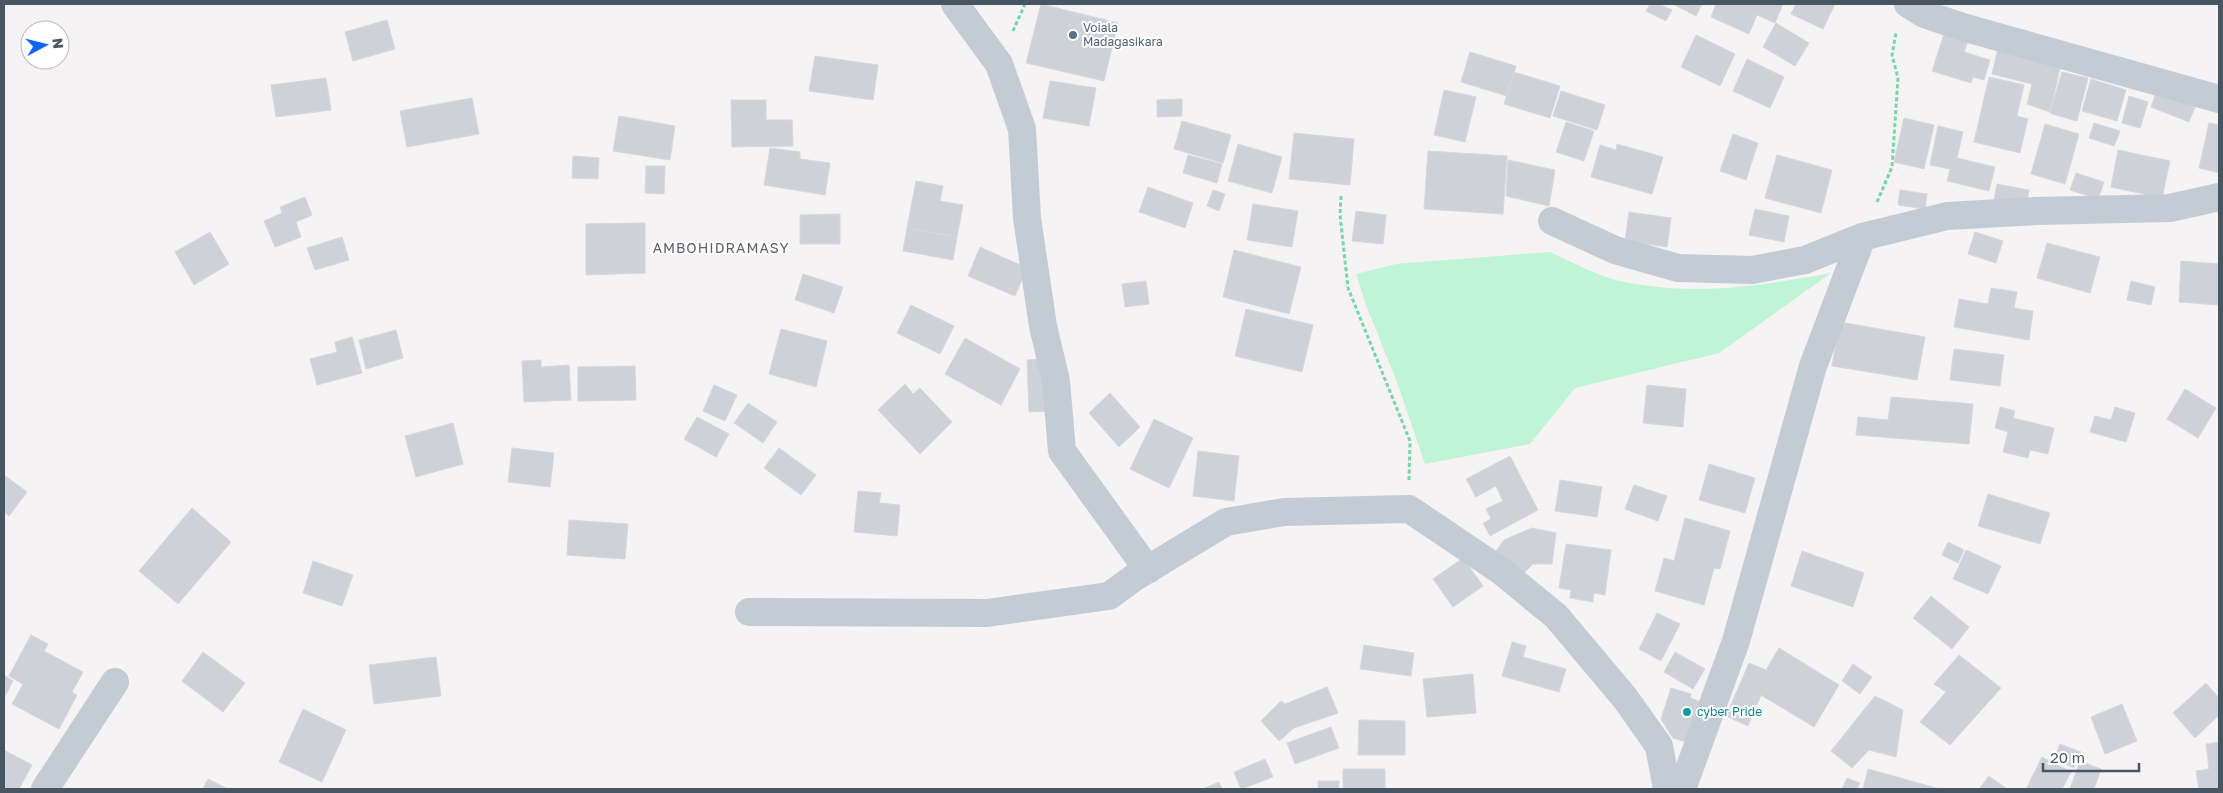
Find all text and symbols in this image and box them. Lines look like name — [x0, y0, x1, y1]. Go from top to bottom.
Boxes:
north arrow — [20, 20, 70, 70]
place label: Voiala Madagasikara — [1083, 20, 1163, 49]
marker: Voiala Madagasikara — [1067, 29, 1079, 41]
text: N — [49, 37, 67, 50]
district label: AMBOHIDRAMASY — [653, 239, 789, 256]
place label: cyber Pride — [1697, 704, 1762, 719]
marker: cyber Pride — [1681, 706, 1693, 718]
scale bar — [2043, 740, 2139, 772]
text: 20 m — [2050, 748, 2085, 766]

